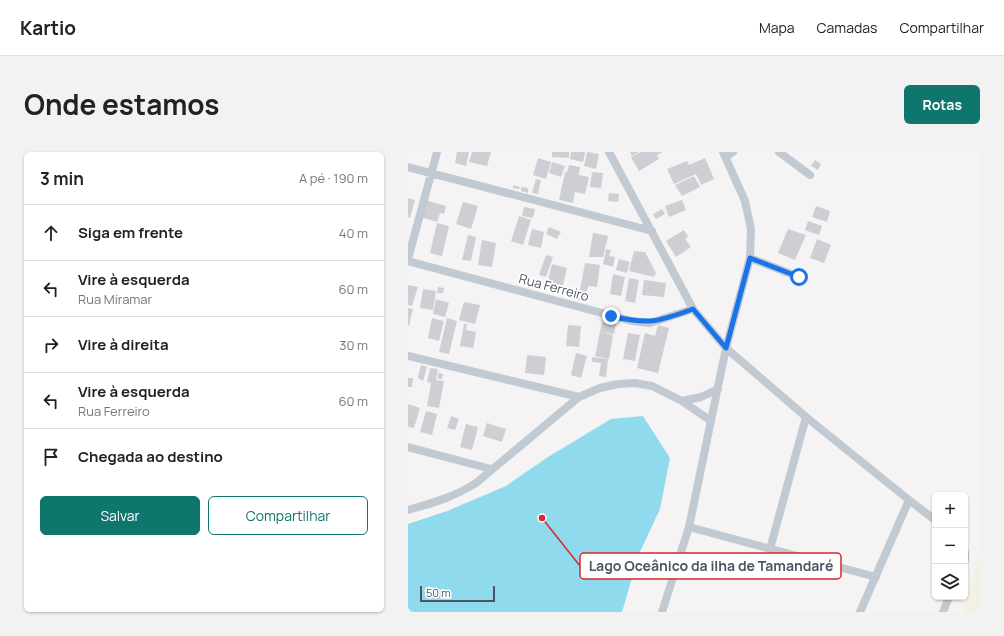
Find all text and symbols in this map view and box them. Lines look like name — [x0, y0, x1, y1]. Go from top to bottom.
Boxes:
text: Kartio — [20, 15, 76, 41]
text: Mapa — [759, 18, 795, 37]
text: Camadas — [817, 18, 877, 37]
text: Compartilhar — [899, 18, 984, 37]
text: Onde estamos — [24, 85, 219, 123]
button: Rotas — [904, 85, 980, 124]
text: 3 min — [40, 167, 84, 190]
text: A pé · 190 m — [299, 169, 368, 187]
icon: ahead — [40, 222, 62, 244]
text: Siga em frente — [78, 222, 183, 243]
text: 40 m — [339, 224, 368, 242]
route start — [790, 268, 808, 286]
text: Vire à esquerda — [78, 269, 190, 290]
street label: Rua Ferreiro — [517, 269, 591, 305]
icon: left — [40, 278, 62, 300]
text: 60 m — [338, 280, 368, 298]
text: Rua Miramar — [78, 290, 152, 308]
route end — [602, 307, 620, 325]
icon: right — [40, 334, 62, 356]
text: Vire à direita — [78, 334, 169, 355]
text: 30 m — [339, 336, 368, 354]
text: Vire à esquerda — [78, 381, 190, 402]
icon: left — [40, 390, 62, 412]
text: 60 m — [338, 392, 368, 410]
text: Rua Ferreiro — [78, 402, 150, 420]
icon: arrive — [40, 446, 62, 468]
text: Chegada ao destino — [78, 446, 223, 467]
map controls — [932, 492, 968, 600]
button: + — [932, 492, 968, 528]
button: Salvar — [40, 496, 200, 535]
button: Compartilhar — [208, 496, 368, 535]
button: − — [932, 528, 968, 564]
callout: Lago Oceânico da ilha de Tamandaré — [580, 553, 841, 579]
text: Lago Oceânico da ilha de Tamandaré — [589, 556, 833, 575]
button: layers — [932, 564, 968, 600]
scale bar — [420, 584, 495, 603]
text: 50 m — [426, 585, 451, 600]

